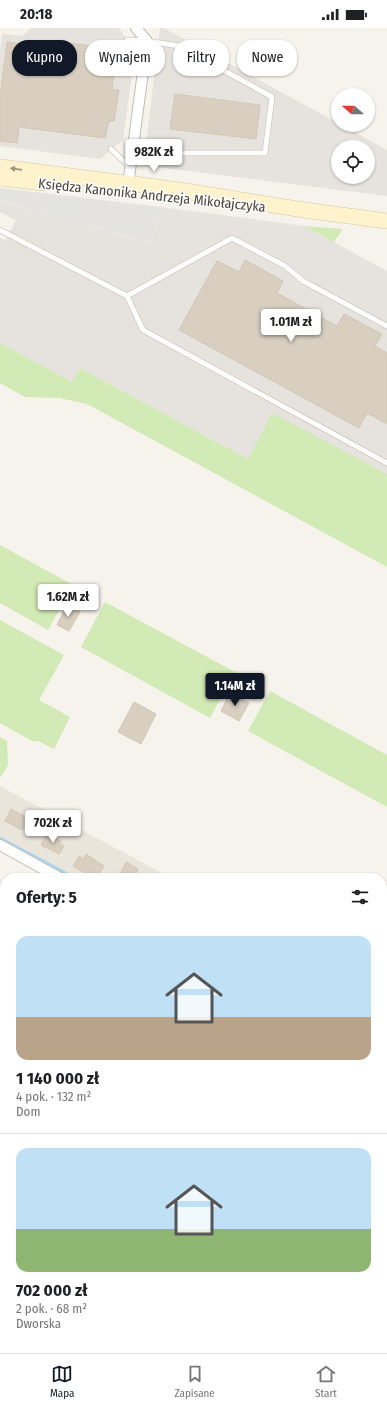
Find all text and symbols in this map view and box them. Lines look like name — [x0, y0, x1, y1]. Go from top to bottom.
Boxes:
text: 20:18 — [20, 5, 52, 23]
chip: Kupno — [12, 40, 77, 76]
chip: Wynajem — [85, 40, 165, 76]
chip: Filtry — [173, 40, 229, 76]
chip: Nowe — [237, 40, 297, 76]
north arrow — [331, 88, 375, 132]
map controls — [331, 88, 375, 184]
pin: 982K zł — [117, 139, 191, 173]
button: locate — [331, 140, 375, 184]
text: 982K zł — [134, 144, 174, 159]
one-way arrow — [9, 166, 22, 172]
street label: Księdza Kanonika Andrzeja Mikołajczyka — [37, 175, 267, 216]
pin: 1.01M zł — [250, 309, 332, 343]
text: 1.01M zł — [270, 314, 312, 329]
pin: 1.62M zł — [27, 584, 109, 618]
text: 1.62M zł — [47, 589, 89, 604]
pin: 1.14M zł — [194, 673, 276, 707]
text: 1.14M zł — [214, 678, 256, 693]
pin: 702K zł — [16, 810, 90, 844]
text: 702K zł — [34, 815, 72, 830]
icon: filters — [349, 886, 371, 908]
text: Oferty: 5 — [16, 887, 77, 908]
icon: home — [158, 962, 230, 1034]
text: 1 140 000 zł — [16, 1068, 99, 1089]
text: 4 pok. · 132 m² — [16, 1089, 91, 1104]
text: Dom — [16, 1104, 40, 1119]
icon: home — [158, 1174, 230, 1246]
text: 702 000 zł — [16, 1280, 88, 1301]
text: 2 pok. · 68 m² — [16, 1301, 87, 1316]
text: Dworska — [16, 1316, 61, 1331]
tab: Mapa — [50, 1363, 74, 1400]
tab: Zapisane — [175, 1363, 215, 1400]
tab: Start — [315, 1363, 337, 1400]

